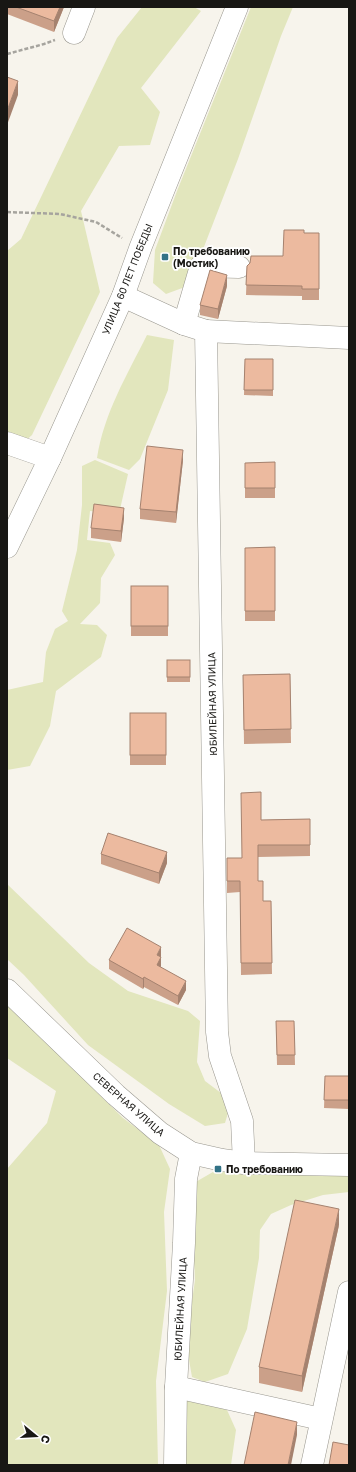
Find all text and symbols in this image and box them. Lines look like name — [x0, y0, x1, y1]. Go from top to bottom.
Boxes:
street label: УЛИЦА 60 ЛЕТ ПОБЕДЫ — [99, 222, 155, 336]
place label: По требованию (Мостик) — [173, 245, 250, 269]
marker: По требованию (Мостик) — [160, 252, 170, 262]
street label: ЮБИЛЕЙНАЯ УЛИЦА — [205, 652, 219, 756]
street label: СЕВЕРНАЯ УЛИЦА — [91, 1069, 168, 1139]
place label: По требованию — [226, 1163, 303, 1175]
marker: По требованию — [213, 1164, 223, 1174]
street label: ЮБИЛЕЙНАЯ УЛИЦА — [171, 1257, 189, 1361]
north arrow — [16, 1416, 56, 1456]
text: С — [39, 1434, 53, 1445]

